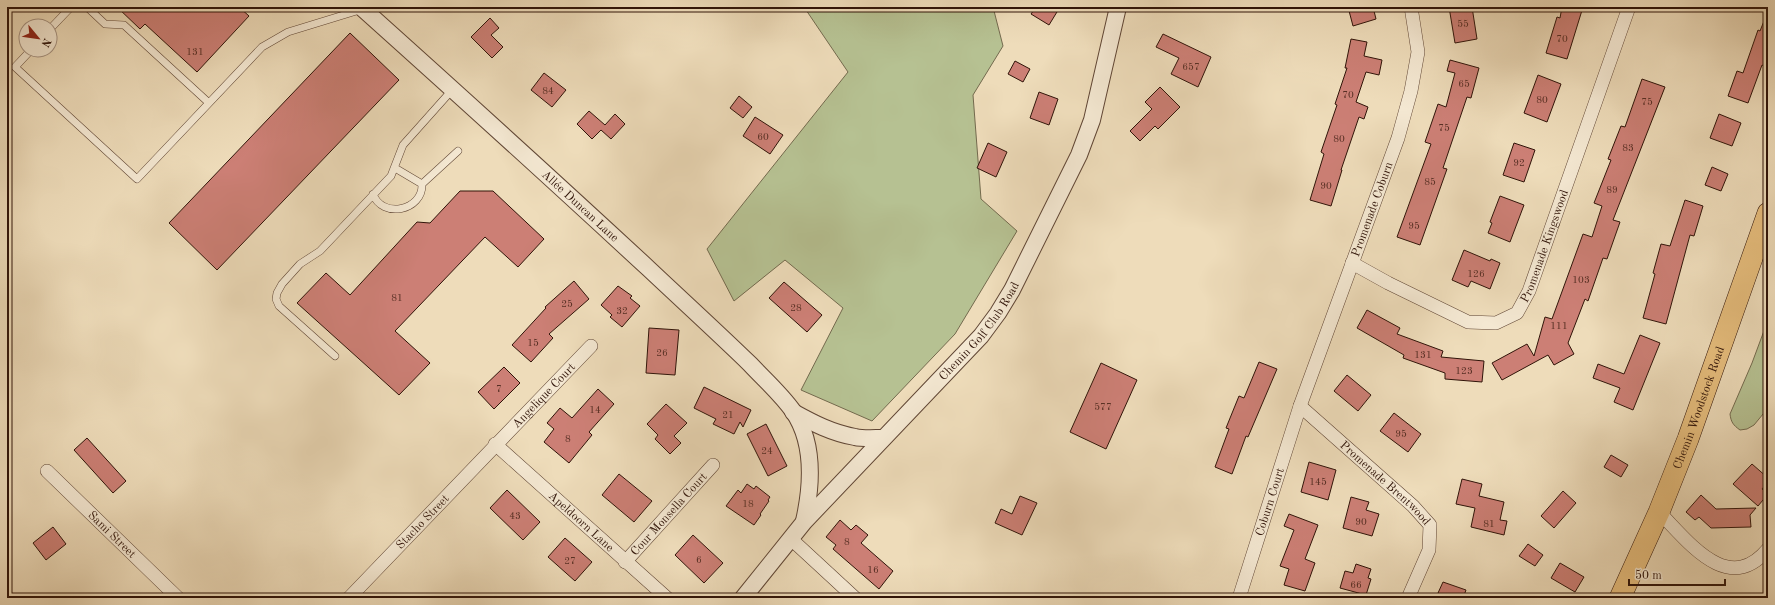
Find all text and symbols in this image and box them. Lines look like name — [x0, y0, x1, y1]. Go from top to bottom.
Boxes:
north arrow — [18, 18, 58, 58]
house number: 55 — [1457, 19, 1469, 29]
house number: 70 — [1556, 34, 1568, 44]
text: N — [38, 36, 52, 49]
house number: 131 — [186, 47, 204, 57]
house number: 657 — [1182, 62, 1200, 72]
house number: 65 — [1458, 79, 1470, 89]
house number: 84 — [542, 86, 554, 96]
house number: 70 — [1342, 90, 1354, 100]
house number: 80 — [1536, 95, 1548, 105]
house number: 75 — [1641, 97, 1653, 107]
house number: 75 — [1438, 123, 1450, 133]
house number: 60 — [757, 132, 769, 142]
house number: 80 — [1333, 134, 1345, 144]
house number: 83 — [1622, 143, 1634, 153]
house number: 92 — [1513, 158, 1525, 168]
street label: Promenade Coburn — [1350, 160, 1396, 258]
street label: Allée Duncan Lane — [539, 169, 621, 245]
house number: 85 — [1424, 177, 1436, 187]
house number: 90 — [1320, 181, 1332, 191]
house number: 89 — [1606, 185, 1618, 195]
street label: Promenade Kingswood — [1519, 188, 1571, 305]
house number: 95 — [1408, 221, 1420, 231]
house number: 126 — [1467, 269, 1485, 279]
house number: 103 — [1572, 275, 1590, 285]
street label: Chemin Golf Club Road — [937, 280, 1022, 383]
house number: 81 — [391, 293, 403, 303]
house number: 25 — [561, 299, 573, 309]
house number: 28 — [790, 303, 802, 313]
house number: 32 — [616, 306, 628, 316]
house number: 111 — [1550, 321, 1568, 331]
house number: 15 — [527, 338, 539, 348]
street label: Chemin Woodstock Road — [1672, 345, 1727, 471]
house number: 26 — [656, 348, 668, 358]
house number: 131 — [1414, 350, 1432, 360]
street label: Angelique Court — [511, 361, 578, 431]
house number: 123 — [1455, 366, 1473, 376]
house number: 7 — [496, 384, 502, 394]
house number: 577 — [1094, 402, 1112, 412]
house number: 14 — [589, 405, 601, 415]
house number: 21 — [722, 410, 734, 420]
house number: 95 — [1395, 429, 1407, 439]
house number: 8 — [565, 434, 571, 444]
street label: Promenade Brentwood — [1337, 439, 1432, 528]
house number: 24 — [761, 446, 773, 456]
street label: Coburn Court — [1254, 466, 1287, 538]
street label: Cour Monsella Court — [629, 471, 710, 558]
house number: 145 — [1309, 477, 1327, 487]
street label: Apeldoorn Lane — [546, 490, 616, 555]
street label: Stacho Street — [394, 493, 452, 552]
house number: 18 — [742, 499, 754, 509]
street label: Sami Street — [85, 509, 138, 561]
house number: 43 — [509, 511, 521, 521]
house number: 90 — [1355, 517, 1367, 527]
house number: 81 — [1483, 519, 1495, 529]
house number: 8 — [844, 537, 850, 547]
house number: 6 — [696, 555, 702, 565]
house number: 27 — [564, 556, 576, 566]
scale bar — [1629, 561, 1725, 587]
house number: 16 — [867, 565, 879, 575]
text: 50 m — [1635, 569, 1662, 582]
house number: 66 — [1350, 580, 1362, 590]

